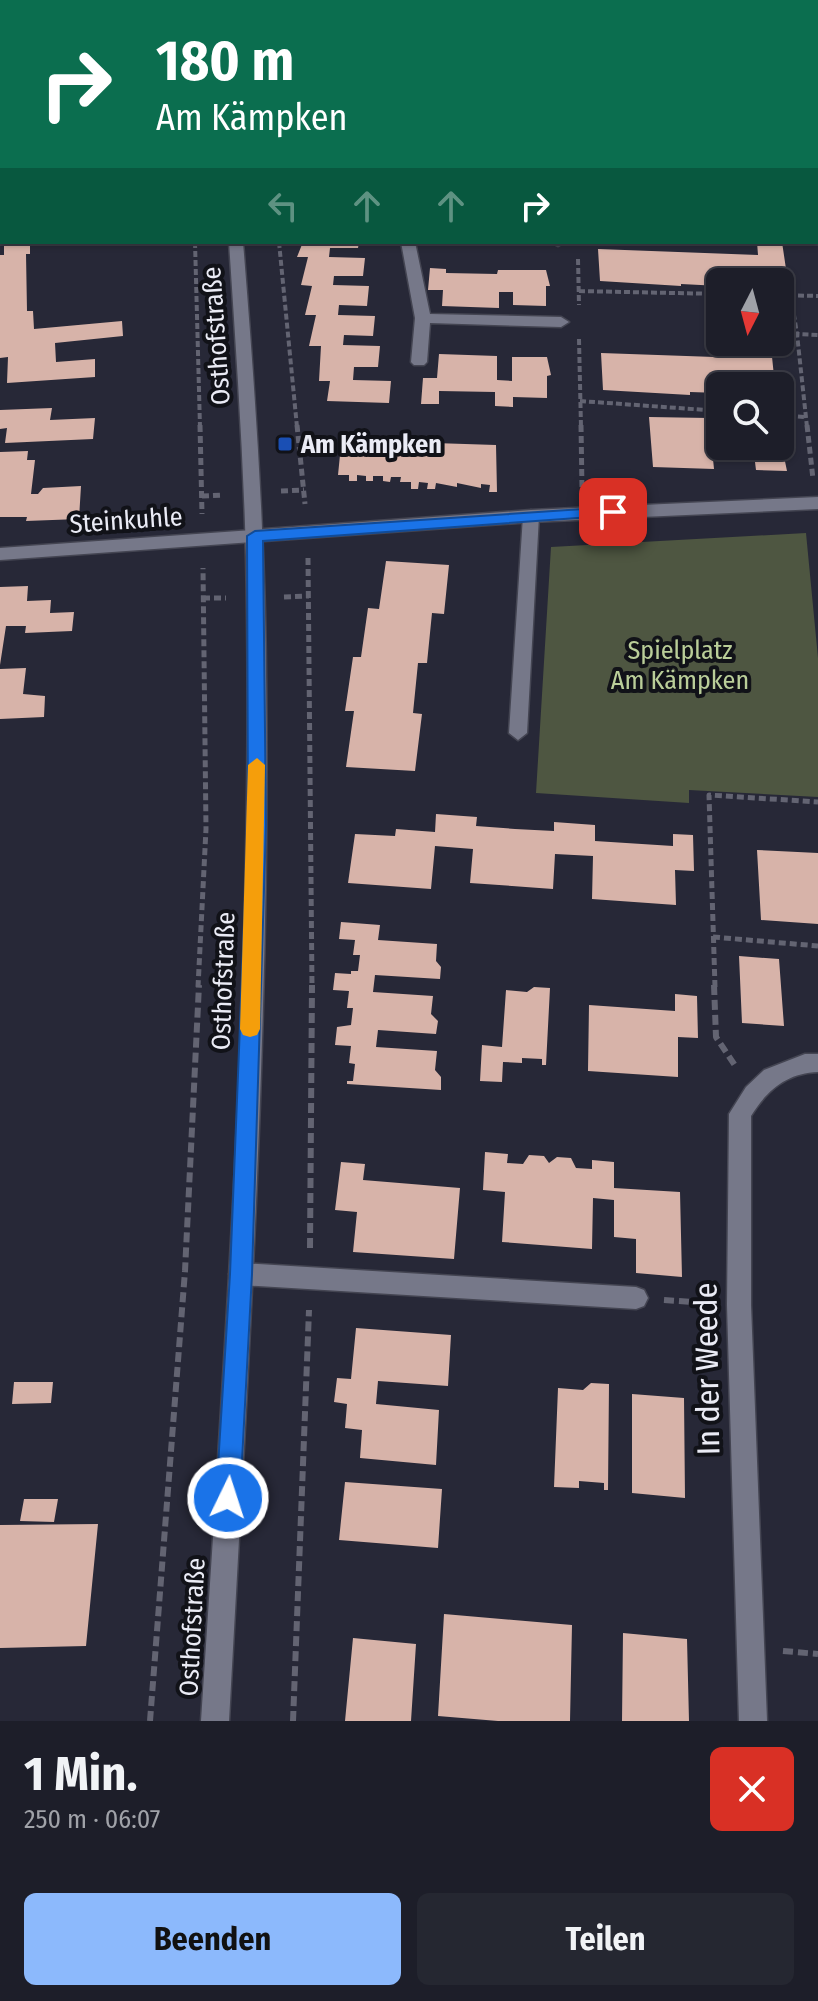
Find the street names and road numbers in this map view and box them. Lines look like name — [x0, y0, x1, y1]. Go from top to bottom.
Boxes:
street label: Osthofstraße — [196, 266, 237, 406]
street label: Steinkuhle — [69, 501, 183, 540]
street label: Osthofstraße — [206, 911, 241, 1051]
street label: In der Weede — [686, 1282, 728, 1456]
street label: Osthofstraße — [173, 1557, 212, 1697]

